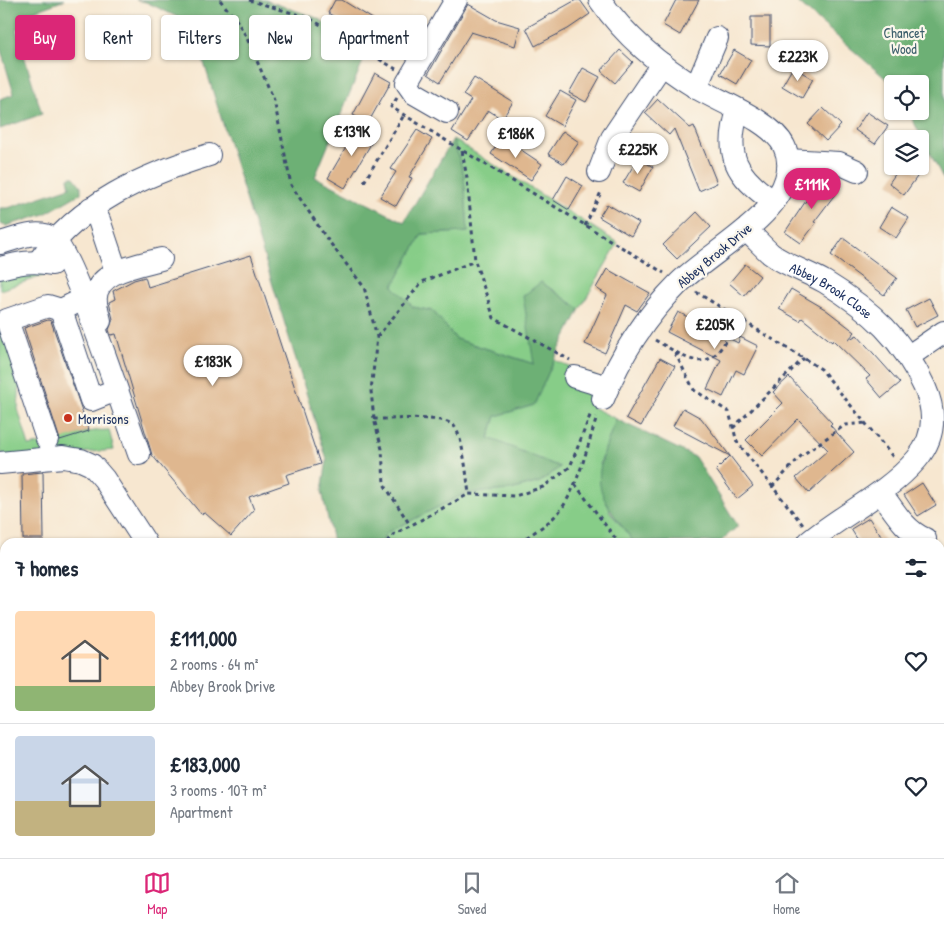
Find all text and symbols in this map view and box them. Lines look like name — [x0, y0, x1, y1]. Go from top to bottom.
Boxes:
chip: Buy — [15, 15, 75, 60]
chip: Rent — [85, 15, 151, 60]
chip: Filters — [161, 15, 239, 60]
chip: New — [249, 15, 311, 60]
chip: Apartment — [321, 15, 427, 60]
park label: Chancet Wood — [883, 23, 925, 58]
pin: £223K — [763, 39, 833, 82]
text: £223K — [778, 45, 818, 67]
map controls — [884, 75, 929, 175]
button: locate — [884, 75, 929, 120]
pin: £139K — [317, 114, 387, 157]
pin: £186K — [481, 116, 551, 159]
text: £139K — [334, 120, 370, 142]
text: £186K — [498, 122, 534, 144]
button: layers — [884, 130, 929, 175]
pin: £225K — [603, 132, 673, 175]
text: £225K — [619, 138, 657, 160]
pin: £111K — [777, 168, 847, 210]
text: £111K — [795, 173, 829, 195]
street label: Abbey Brook Drive — [673, 218, 756, 293]
street label: Abbey Brook Close — [787, 257, 877, 322]
pin: £205K — [680, 308, 750, 350]
text: £205K — [696, 313, 734, 335]
pin: £183K — [178, 344, 248, 387]
text: £183K — [194, 350, 232, 372]
place label: Morrisons — [78, 409, 129, 428]
marker: Morrisons — [62, 412, 74, 424]
text: 7 homes — [15, 554, 78, 583]
icon: filters — [902, 554, 930, 582]
text: £111,000 — [170, 624, 237, 653]
icon: home — [55, 631, 115, 691]
icon: heart — [902, 647, 930, 675]
text: 2 rooms · 64 m² — [170, 653, 258, 675]
text: Abbey Brook Drive — [170, 675, 275, 697]
text: £183,000 — [170, 750, 240, 779]
icon: home — [55, 756, 115, 816]
icon: heart — [902, 772, 930, 800]
text: 3 rooms · 107 m² — [170, 779, 267, 801]
text: Apartment — [170, 801, 233, 823]
tab: Map — [143, 869, 171, 918]
tab: Saved — [458, 869, 486, 918]
tab: Home — [773, 869, 801, 918]

